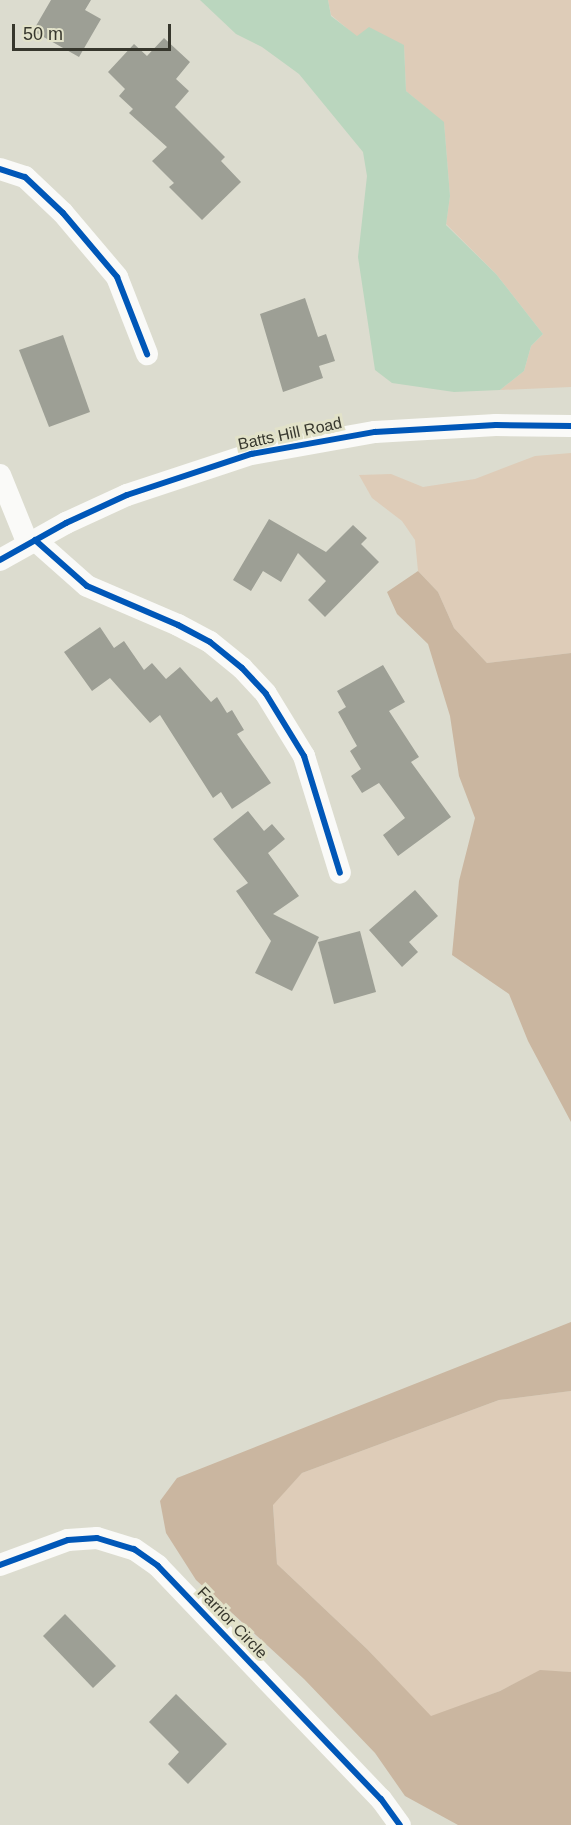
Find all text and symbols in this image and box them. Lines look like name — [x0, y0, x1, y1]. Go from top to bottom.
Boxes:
scale bar — [15, 12, 174, 50]
text: 50 m — [23, 24, 63, 44]
street label: Batts Hill Road — [236, 414, 344, 454]
street label: Farrior Circle — [193, 1583, 271, 1663]

